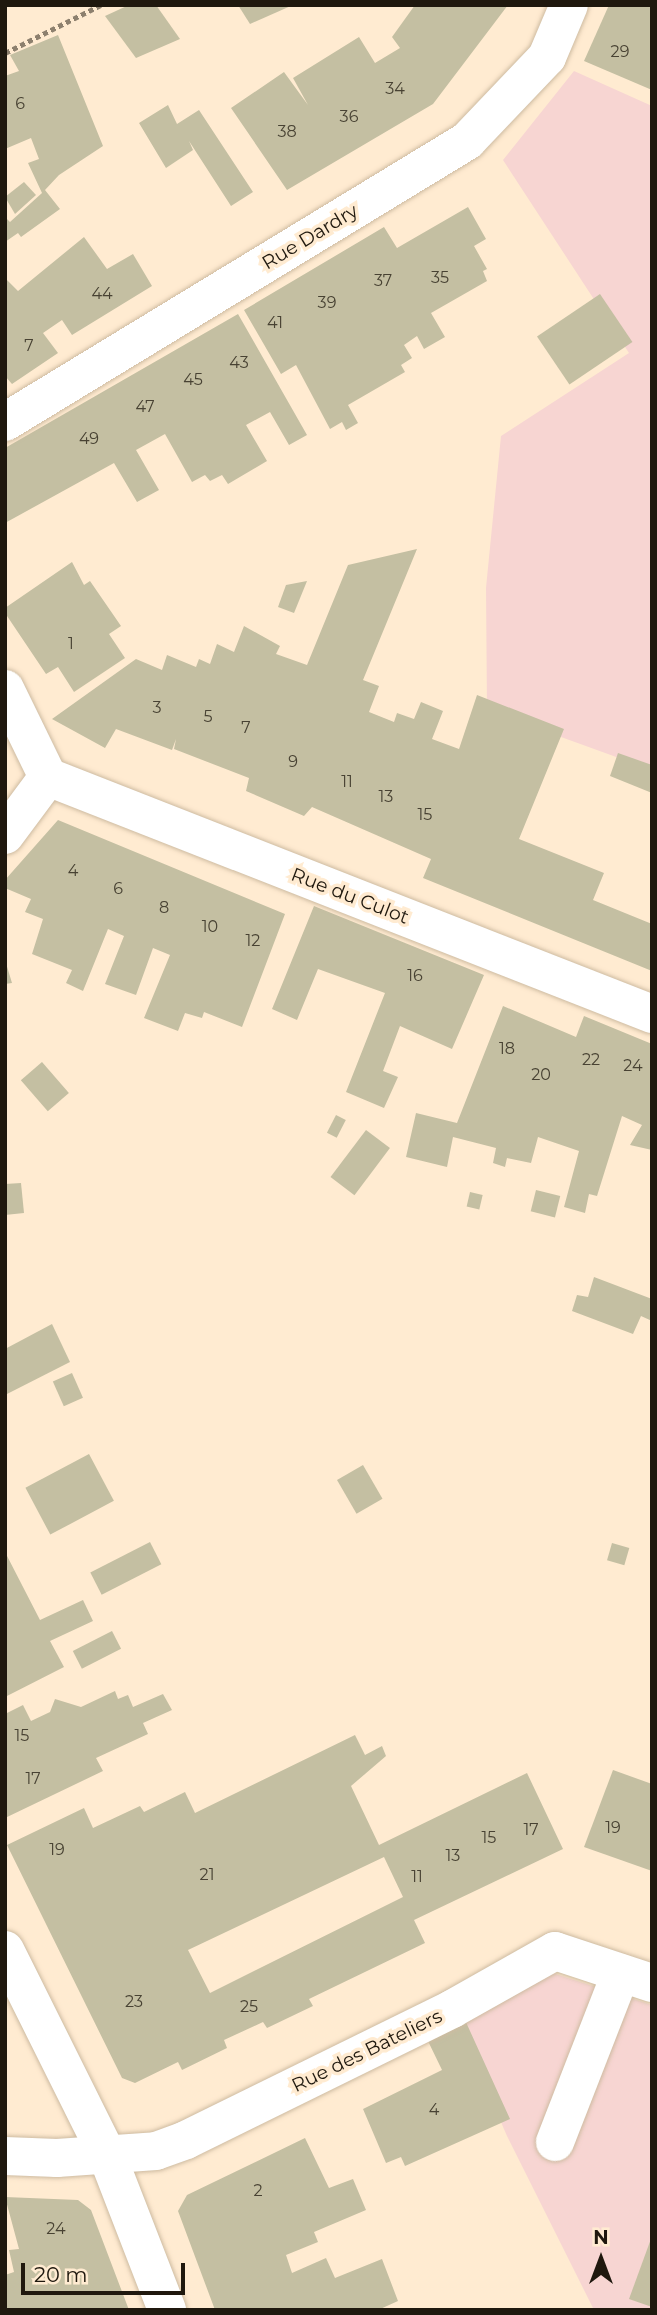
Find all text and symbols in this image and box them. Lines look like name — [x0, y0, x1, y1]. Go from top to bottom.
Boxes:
house number: 29 — [611, 42, 629, 62]
house number: 34 — [385, 79, 405, 99]
house number: 6 — [15, 94, 25, 114]
house number: 36 — [340, 107, 358, 127]
house number: 38 — [277, 122, 297, 142]
street label: Rue Dardry — [258, 199, 362, 275]
house number: 35 — [431, 268, 449, 288]
house number: 37 — [374, 271, 392, 291]
house number: 44 — [91, 284, 113, 304]
house number: 39 — [318, 293, 336, 313]
house number: 41 — [267, 313, 283, 333]
house number: 7 — [24, 336, 34, 356]
house number: 43 — [229, 353, 249, 373]
house number: 45 — [183, 370, 203, 390]
house number: 47 — [135, 397, 155, 417]
house number: 49 — [79, 429, 99, 449]
house number: 1 — [68, 634, 74, 654]
house number: 3 — [152, 698, 162, 718]
house number: 5 — [203, 707, 213, 727]
house number: 7 — [241, 718, 251, 738]
house number: 9 — [288, 752, 298, 772]
house number: 11 — [341, 772, 353, 792]
house number: 13 — [379, 787, 393, 807]
house number: 15 — [418, 805, 432, 825]
house number: 4 — [68, 861, 78, 881]
street label: Rue du Culot — [288, 863, 412, 929]
house number: 6 — [113, 879, 123, 899]
house number: 8 — [159, 898, 169, 918]
house number: 10 — [202, 917, 218, 937]
house number: 12 — [246, 931, 260, 951]
house number: 16 — [407, 966, 423, 986]
house number: 18 — [499, 1039, 515, 1059]
house number: 22 — [582, 1050, 600, 1070]
house number: 24 — [623, 1056, 643, 1076]
house number: 20 — [531, 1065, 551, 1085]
house number: 15 — [15, 1726, 29, 1746]
house number: 17 — [25, 1769, 41, 1789]
house number: 19 — [605, 1818, 621, 1838]
house number: 17 — [523, 1820, 539, 1840]
house number: 15 — [482, 1828, 496, 1848]
house number: 19 — [49, 1840, 65, 1860]
house number: 13 — [446, 1846, 460, 1866]
house number: 21 — [200, 1865, 214, 1885]
house number: 11 — [411, 1867, 423, 1887]
house number: 23 — [125, 1992, 143, 2012]
house number: 25 — [240, 1997, 258, 2017]
street label: Rue des Bateliers — [288, 2005, 446, 2097]
house number: 4 — [429, 2100, 439, 2120]
house number: 2 — [253, 2181, 263, 2201]
house number: 24 — [46, 2219, 66, 2239]
north arrow — [566, 2224, 636, 2294]
text: N — [593, 2226, 609, 2249]
scale bar — [24, 2248, 189, 2292]
text: 20 m — [34, 2262, 88, 2287]

